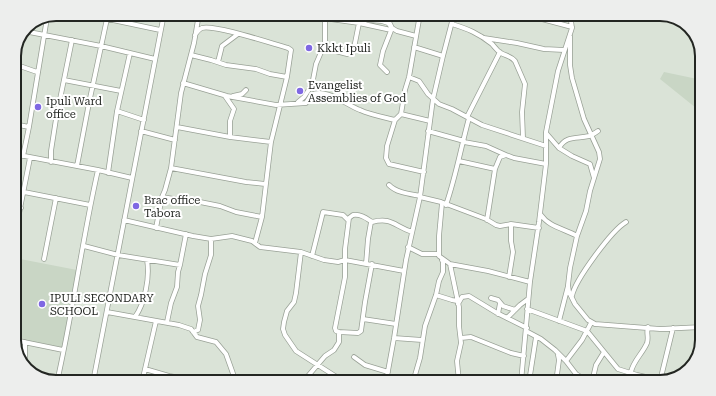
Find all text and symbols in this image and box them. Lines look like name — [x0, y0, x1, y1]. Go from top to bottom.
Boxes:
place label: Kkkt Ipuli — [317, 42, 371, 55]
marker: Kkkt Ipuli — [304, 43, 314, 53]
place label: Evangelist Assemblies of God — [308, 79, 406, 105]
marker: Evangelist Assemblies of God — [295, 86, 305, 96]
place label: Ipuli Ward office — [46, 95, 102, 121]
marker: Ipuli Ward office — [33, 102, 43, 112]
place label: Brac office Tabora — [144, 194, 200, 220]
marker: Brac office Tabora — [131, 201, 141, 211]
place label: IPULI SECONDARY SCHOOL — [50, 292, 154, 318]
marker: IPULI SECONDARY SCHOOL — [37, 299, 47, 309]

